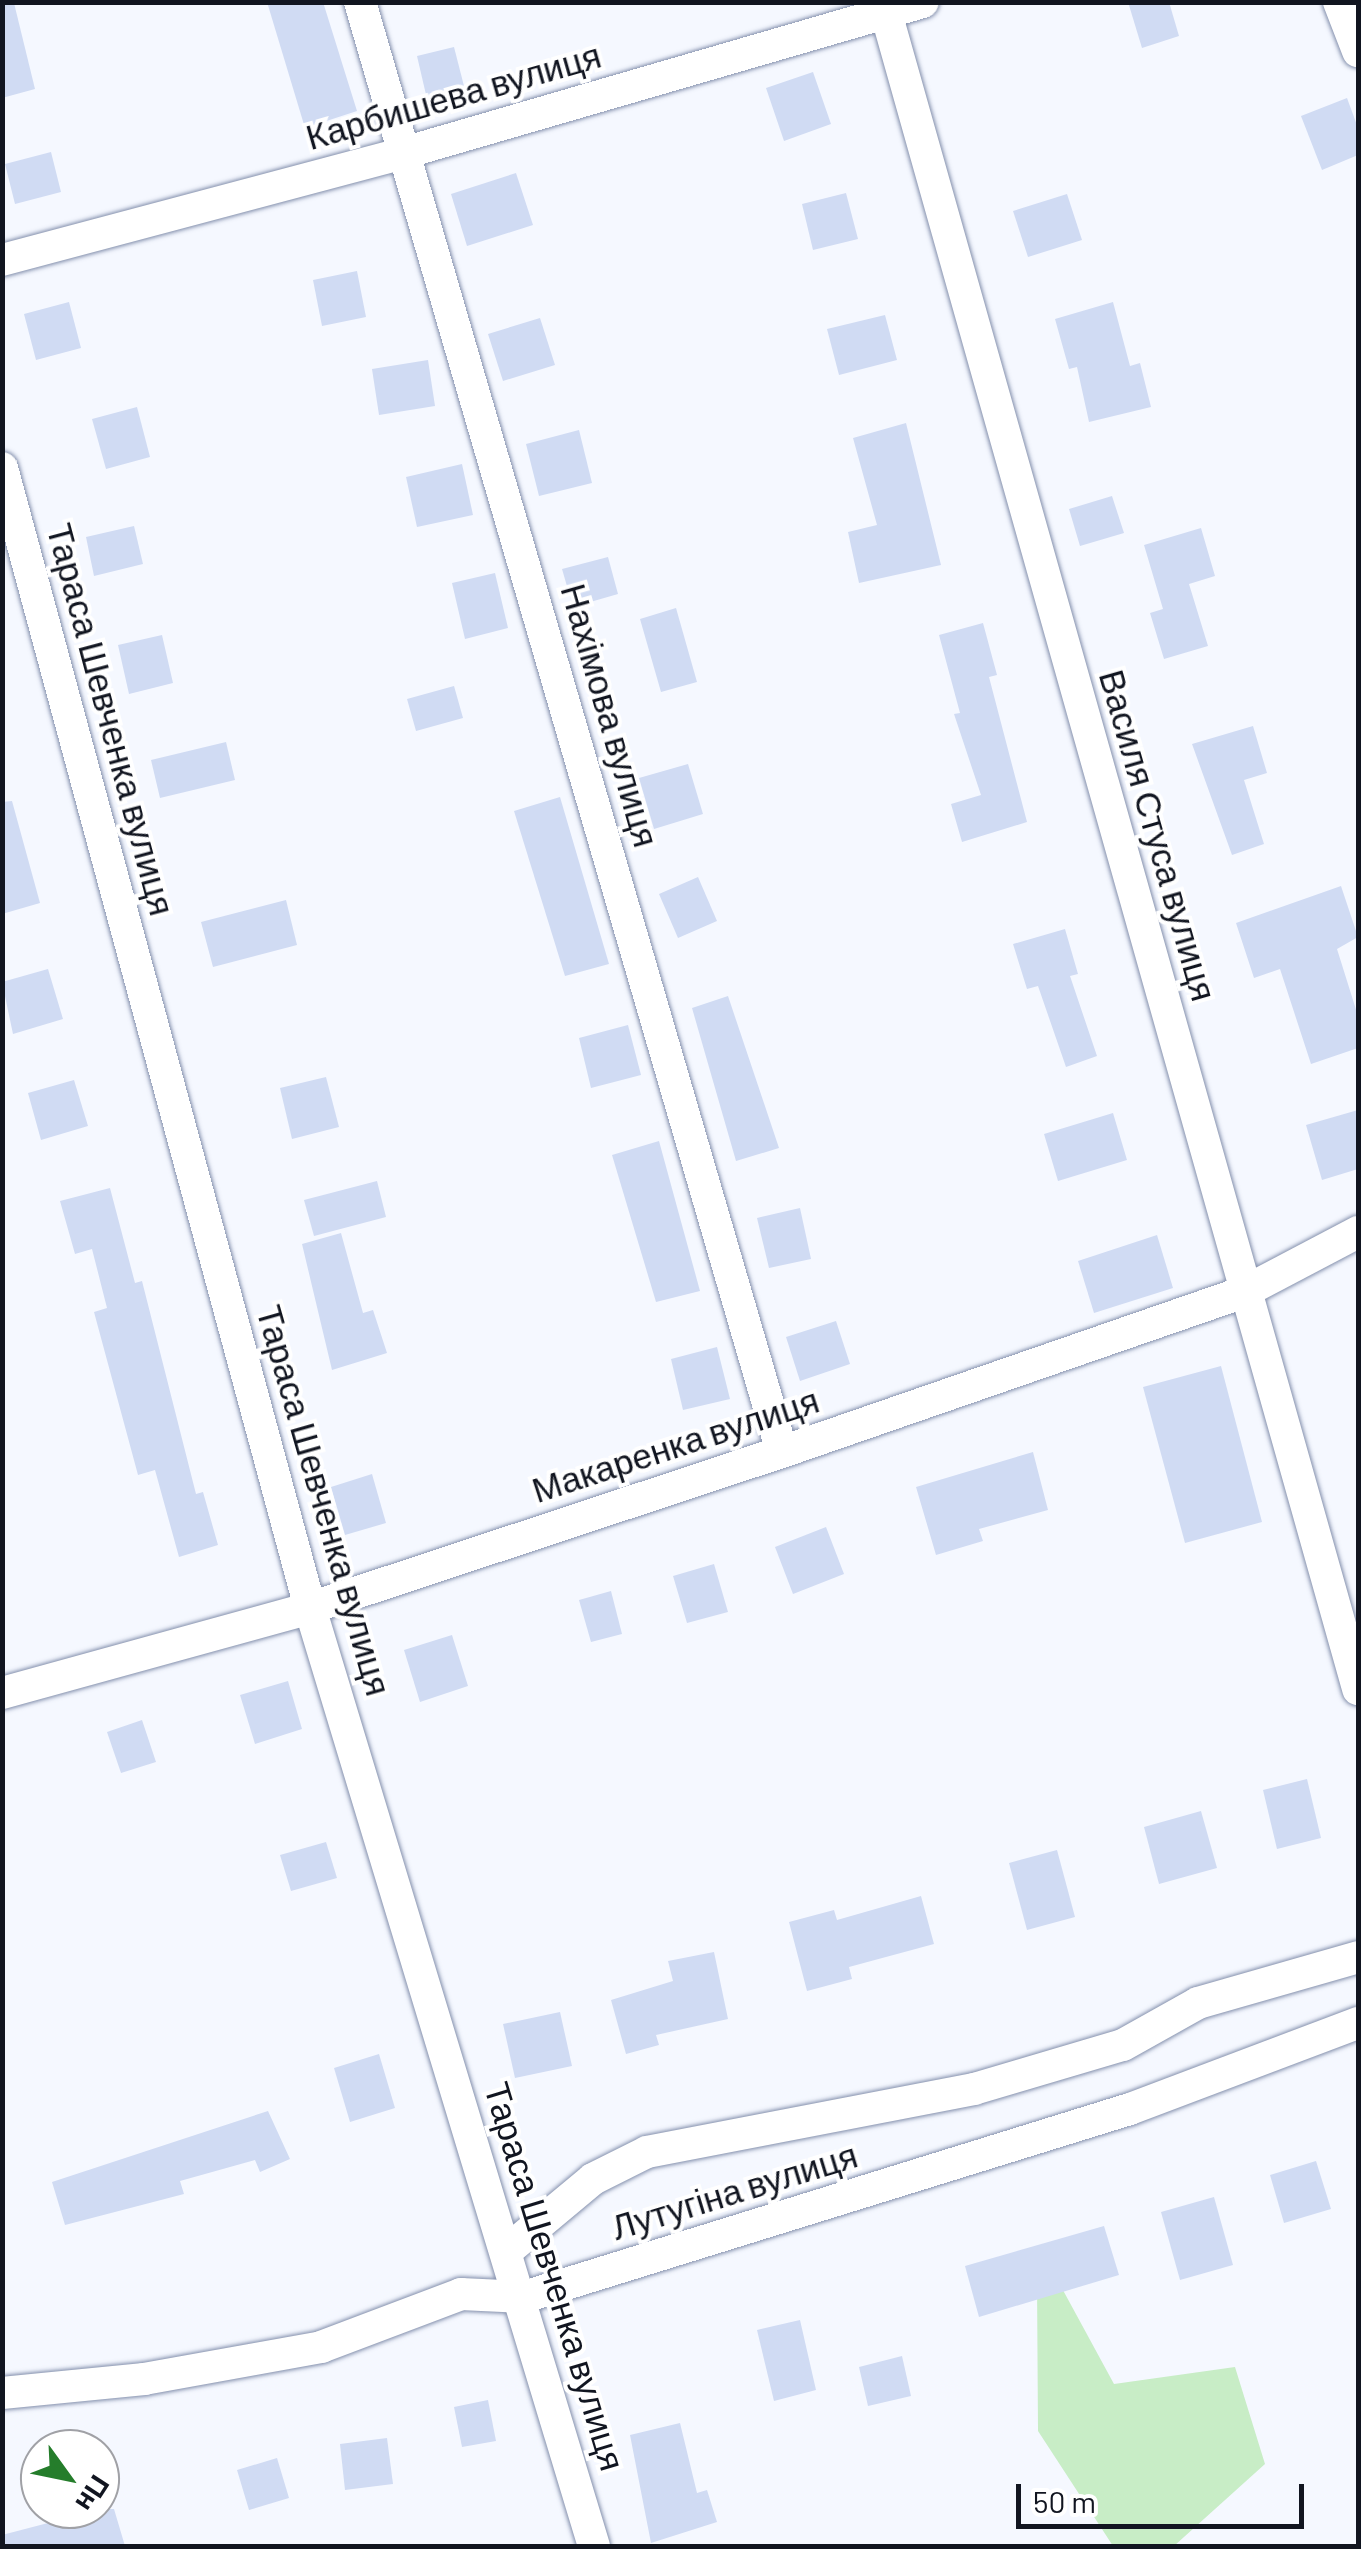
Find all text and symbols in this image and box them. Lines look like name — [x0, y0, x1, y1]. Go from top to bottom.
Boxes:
street label: Карбишева вулиця — [301, 33, 605, 157]
street label: Тараса Шевченка вулиця — [39, 519, 185, 919]
street label: Нахімова вулиця — [553, 579, 669, 851]
street label: Василя Стуса вулиця — [1092, 665, 1226, 1005]
street label: Тараса Шевченка вулиця — [249, 1300, 401, 1700]
street label: Макаренка вулиця — [526, 1378, 824, 1510]
street label: Тараса Шевченка вулиця — [477, 2077, 635, 2475]
street label: Лутугіна вулиця — [606, 2133, 862, 2247]
north arrow — [20, 2429, 120, 2529]
scale bar — [1021, 2464, 1308, 2526]
text: Пн — [69, 2469, 118, 2519]
text: 50 m — [1033, 2483, 1096, 2519]

